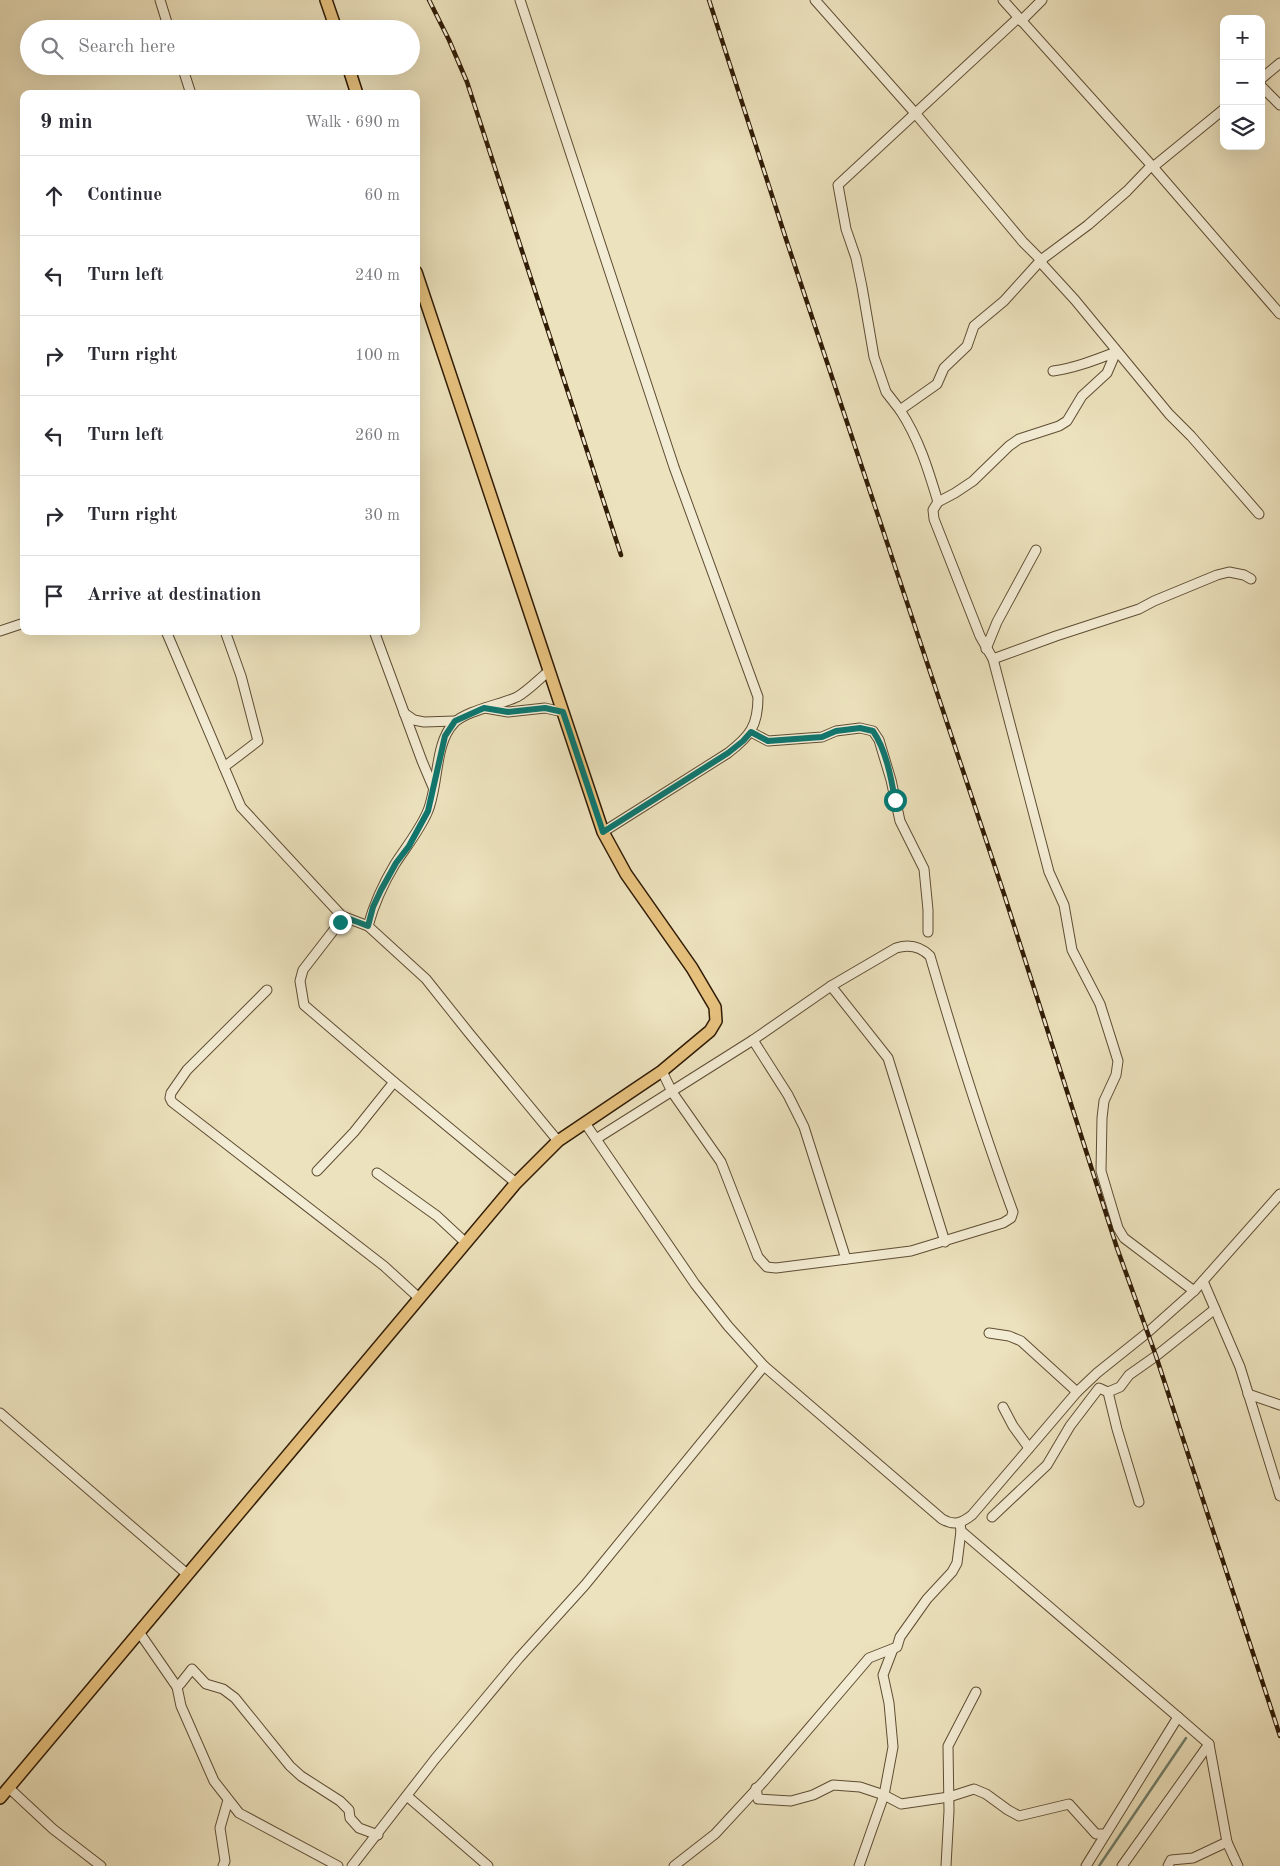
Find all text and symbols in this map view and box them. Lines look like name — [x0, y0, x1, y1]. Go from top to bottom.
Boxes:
map controls — [1220, 15, 1265, 150]
button: + — [1220, 15, 1265, 60]
search box — [20, 20, 420, 75]
icon: search — [38, 34, 66, 62]
text: Search here — [78, 38, 175, 57]
button: − — [1220, 60, 1265, 105]
button: layers — [1220, 105, 1265, 150]
text: 9 min — [40, 112, 93, 133]
text: Walk · 690 m — [305, 115, 400, 131]
icon: ahead — [40, 182, 68, 210]
text: Continue — [87, 186, 162, 205]
text: 60 m — [364, 188, 400, 204]
icon: left — [40, 262, 68, 290]
text: Turn left — [87, 266, 164, 285]
text: 240 m — [355, 268, 400, 284]
icon: right — [40, 342, 68, 370]
text: Turn right — [87, 346, 177, 365]
text: 100 m — [355, 348, 400, 364]
icon: left — [40, 422, 68, 450]
text: Turn left — [87, 426, 164, 445]
text: 260 m — [355, 428, 400, 444]
icon: right — [40, 502, 68, 530]
text: Turn right — [87, 506, 177, 525]
text: 30 m — [364, 508, 400, 524]
icon: arrive — [40, 582, 68, 610]
text: Arrive at destination — [87, 586, 261, 605]
route start — [884, 789, 907, 812]
route end — [329, 911, 352, 934]

